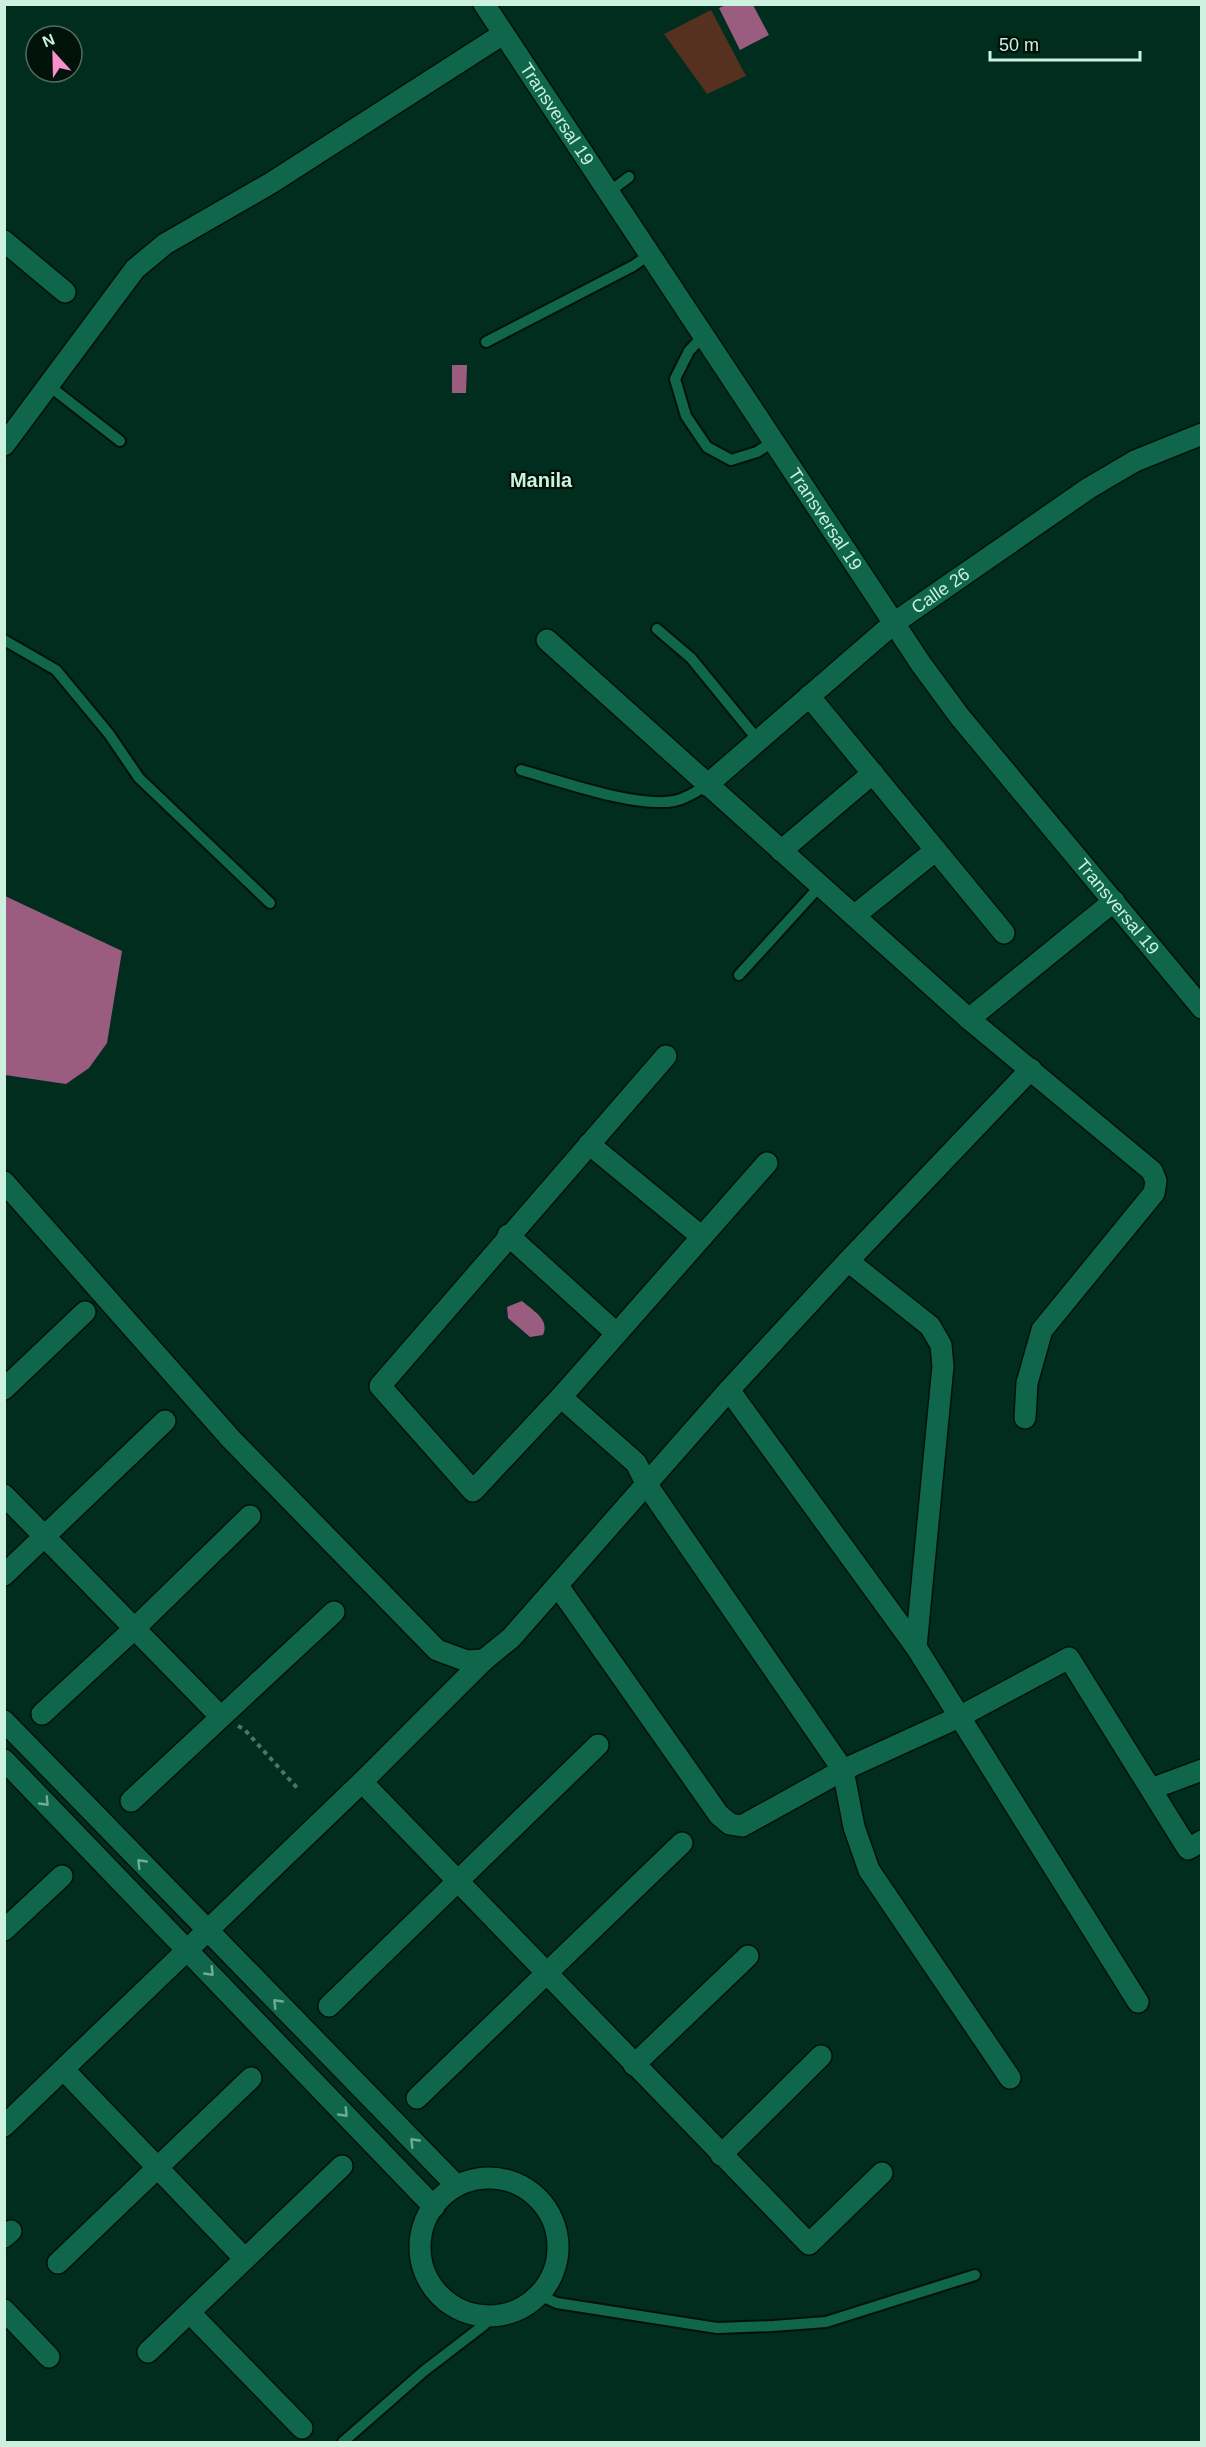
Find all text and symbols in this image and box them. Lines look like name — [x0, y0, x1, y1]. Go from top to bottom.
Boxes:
north arrow — [24, 24, 84, 84]
scale bar — [990, 24, 1140, 62]
text: N — [40, 31, 57, 51]
text: 50 m — [999, 35, 1039, 55]
street label: Transversal 19 — [516, 59, 598, 169]
street label: Transversal 19 — [784, 464, 866, 574]
district label: Manila — [510, 469, 573, 491]
street label: Calle 26 — [908, 564, 973, 618]
street label: Transversal 19 — [1072, 855, 1163, 959]
one-way arrow — [38, 1795, 49, 1805]
one-way arrow — [137, 1859, 148, 1869]
one-way arrow — [202, 1965, 213, 1976]
one-way arrow — [273, 1999, 284, 2009]
one-way arrow — [337, 2106, 348, 2117]
one-way arrow — [410, 2138, 421, 2149]

